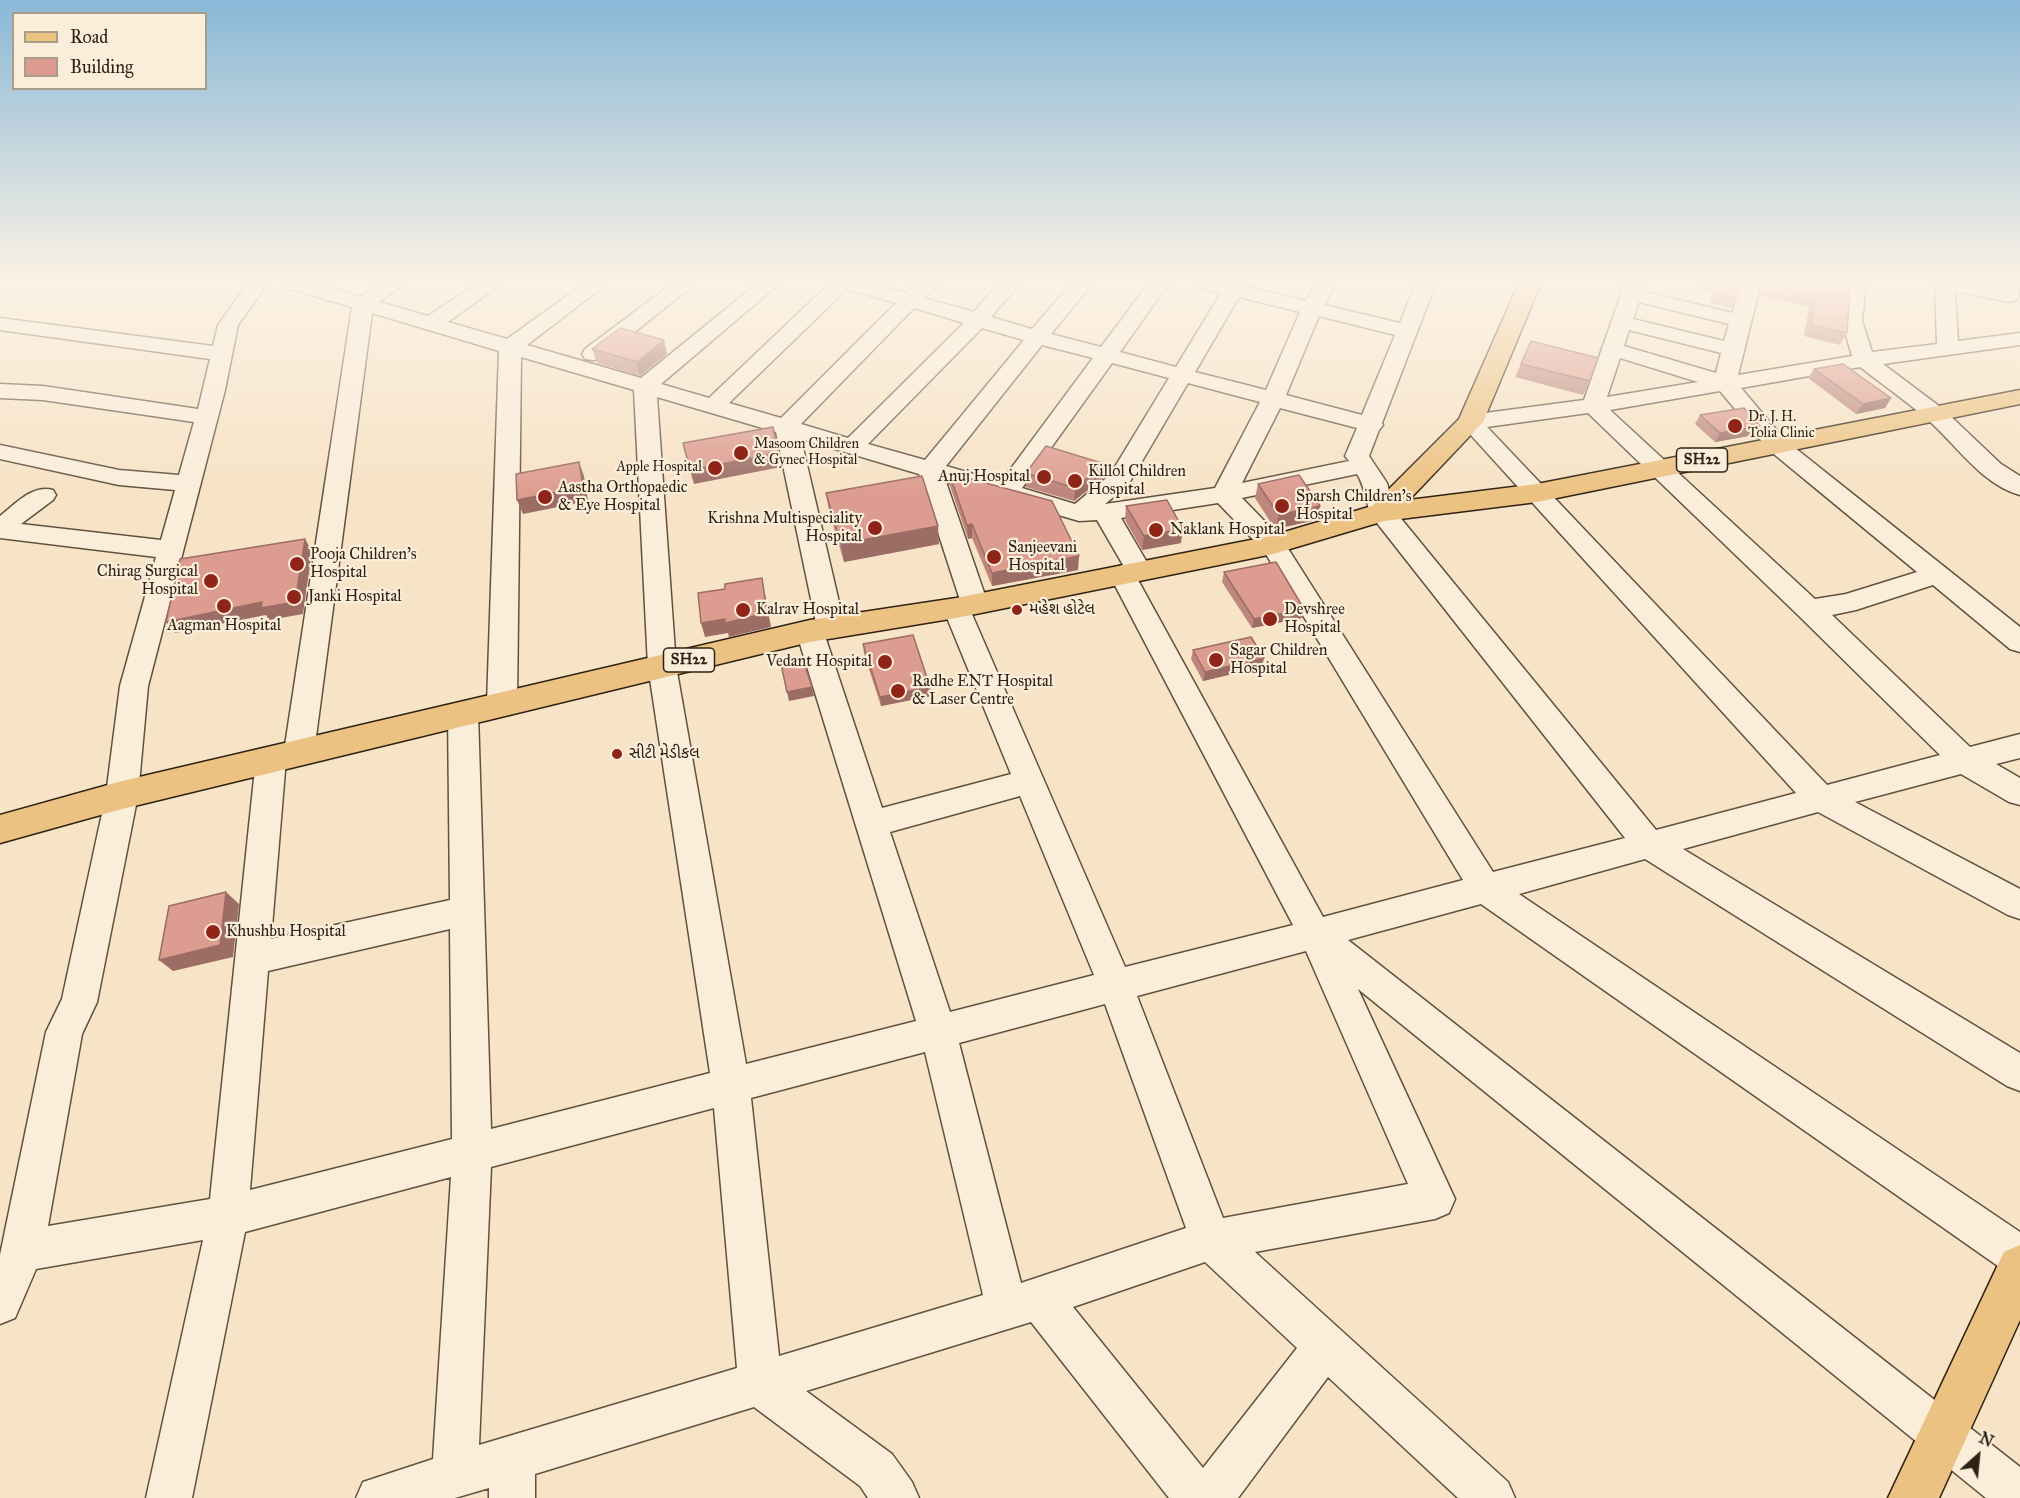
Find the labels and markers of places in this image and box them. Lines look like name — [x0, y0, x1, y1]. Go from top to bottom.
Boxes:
place label: Dr. J. H. Tolia Clinic — [1748, 410, 1815, 442]
marker: Dr. J. H. Tolia Clinic — [1726, 417, 1744, 435]
place label: Masoom Children & Gynec Hospital — [754, 437, 859, 470]
marker: Masoom Children & Gynec Hospital — [732, 444, 750, 462]
marker: Apple Hospital — [706, 459, 724, 477]
place label: Apple Hospital — [616, 460, 702, 476]
place label: Killol Children Hospital — [1088, 462, 1186, 500]
place label: Anuj Hospital — [938, 467, 1030, 487]
marker: Anuj Hospital — [1035, 468, 1053, 486]
marker: Killol Children Hospital — [1066, 472, 1084, 490]
place label: Aastha Orthopaedic & Eye Hospital — [558, 478, 688, 516]
place label: Sparsh Children's Hospital — [1296, 487, 1412, 525]
marker: Aastha Orthopaedic & Eye Hospital — [536, 488, 554, 506]
marker: Sparsh Children's Hospital — [1273, 497, 1291, 515]
place label: Krishna Multispeciality Hospital — [707, 509, 862, 547]
marker: Krishna Multispeciality Hospital — [866, 519, 884, 537]
place label: Naklank Hospital — [1170, 520, 1285, 540]
marker: Naklank Hospital — [1147, 521, 1165, 539]
place label: Sanjeevani Hospital — [1008, 538, 1077, 576]
place label: Pooja Children's Hospital — [310, 545, 417, 583]
marker: Sanjeevani Hospital — [985, 548, 1003, 566]
marker: Pooja Children's Hospital — [288, 555, 306, 573]
place label: Chirag Surgical Hospital — [97, 562, 198, 600]
marker: Chirag Surgical Hospital — [202, 572, 220, 590]
place label: Janki Hospital — [308, 587, 402, 607]
marker: Janki Hospital — [285, 588, 303, 606]
marker: Aagman Hospital — [215, 597, 233, 615]
place label: Kalrav Hospital — [756, 600, 859, 620]
place label: મહેશ હોટેલ — [1029, 600, 1095, 620]
place label: Devshree Hospital — [1284, 600, 1345, 638]
marker: Kalrav Hospital — [734, 601, 752, 619]
marker: મહેશ હોટેલ — [1010, 603, 1024, 617]
marker: Devshree Hospital — [1261, 610, 1279, 628]
place label: Aagman Hospital — [167, 616, 281, 636]
place label: Sagar Children Hospital — [1230, 641, 1327, 679]
marker: Sagar Children Hospital — [1207, 651, 1225, 669]
place label: Vedant Hospital — [766, 652, 872, 672]
marker: Vedant Hospital — [876, 653, 894, 671]
place label: Radhe ENT Hospital & Laser Centre — [912, 672, 1053, 710]
marker: Radhe ENT Hospital & Laser Centre — [889, 682, 907, 700]
place label: સીટી મેડીકલ — [629, 744, 700, 764]
marker: સીટી મેડીકલ — [610, 747, 624, 761]
place label: Khushbu Hospital — [226, 922, 346, 942]
marker: Khushbu Hospital — [204, 923, 222, 941]

